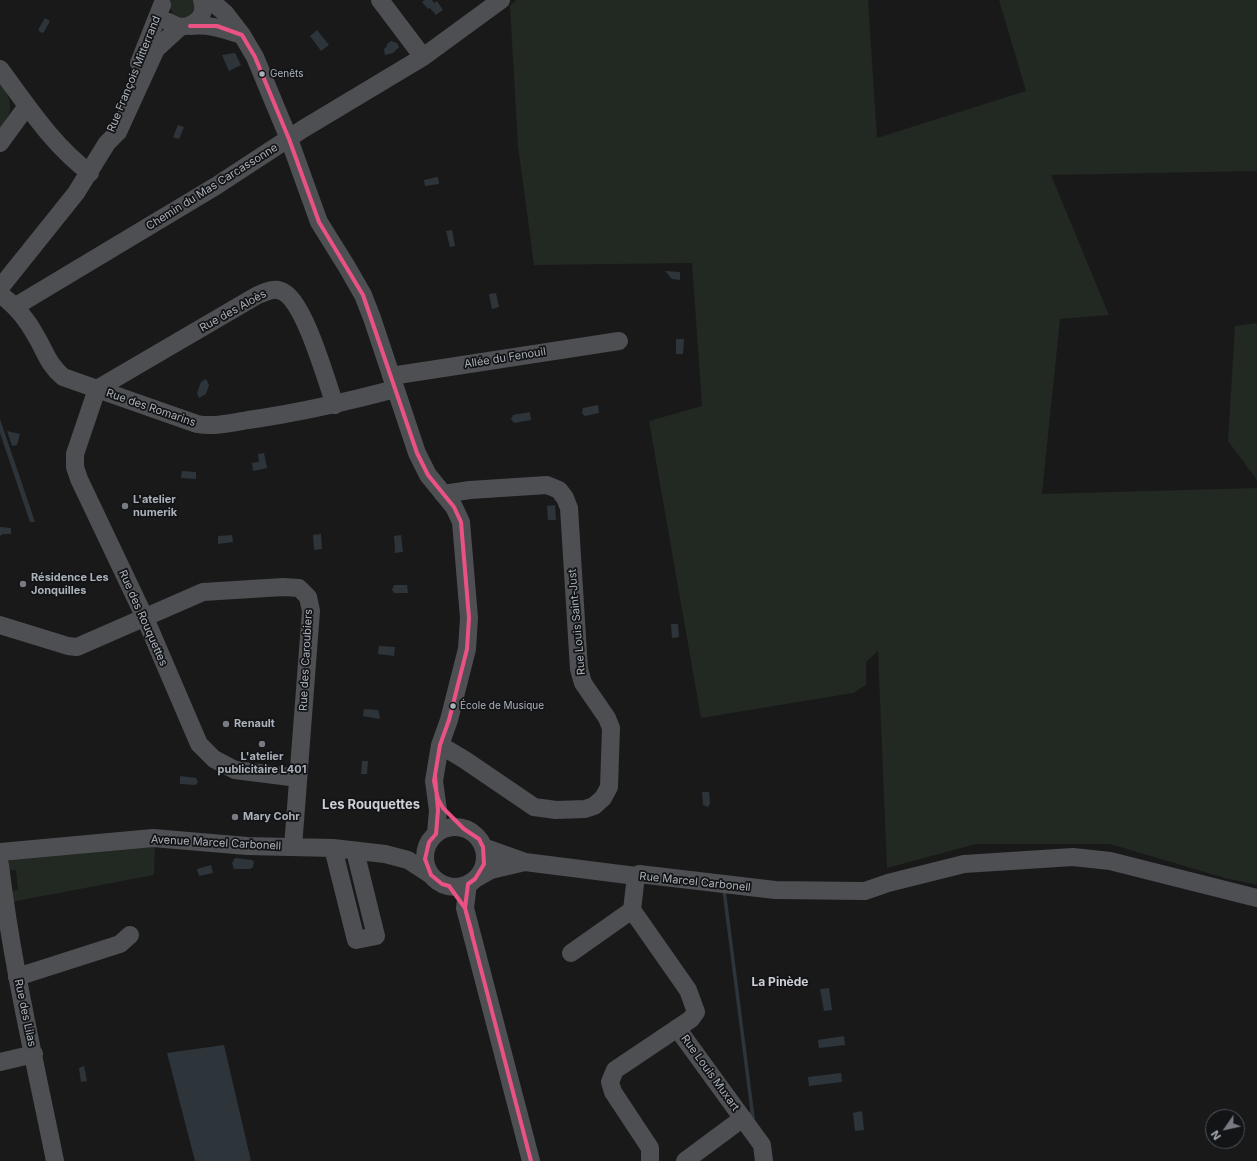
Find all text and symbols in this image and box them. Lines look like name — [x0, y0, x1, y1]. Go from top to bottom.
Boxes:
street label: Rue François Mitterrand — [105, 14, 163, 134]
place label: Genêts — [270, 68, 303, 80]
marker: Genêts — [257, 69, 267, 79]
street label: Chemin du Mas Carcassonne — [144, 141, 280, 233]
street label: Rue des Aloès — [197, 287, 269, 335]
street label: Allée du Fenouil — [463, 345, 547, 371]
street label: Rue des Romarins — [105, 386, 197, 430]
place label: L'atelier numerik — [133, 493, 177, 519]
marker: L'atelier numerik — [120, 501, 130, 511]
street label: Rue des Rouquettes — [116, 568, 170, 668]
street label: Rue Louis Saint-Just — [566, 568, 588, 676]
place label: Résidence Les Jonquilles — [31, 571, 109, 597]
marker: Résidence Les Jonquilles — [18, 579, 28, 589]
street label: Rue des Caroubiers — [297, 609, 315, 711]
place label: École de Musique — [460, 700, 544, 712]
marker: École de Musique — [448, 701, 458, 711]
place label: Renault — [234, 717, 275, 731]
marker: Renault — [221, 719, 231, 729]
marker: L'atelier publicitaire L401 — [257, 739, 267, 749]
place label: L'atelier publicitaire L401 — [218, 750, 306, 776]
district label: Les Rouquettes — [322, 797, 420, 813]
place label: Mary Cohr — [243, 810, 300, 824]
marker: Mary Cohr — [230, 812, 240, 822]
street label: Avenue Marcel Carbonell — [151, 833, 281, 853]
street label: Rue Marcel Carbonell — [639, 870, 751, 894]
district label: La Pinède — [752, 975, 808, 989]
street label: Rue des Lilas — [11, 978, 39, 1048]
street label: Rue Louis Muxart — [678, 1033, 742, 1113]
north arrow — [1205, 1109, 1245, 1149]
text: N — [1208, 1128, 1224, 1143]

